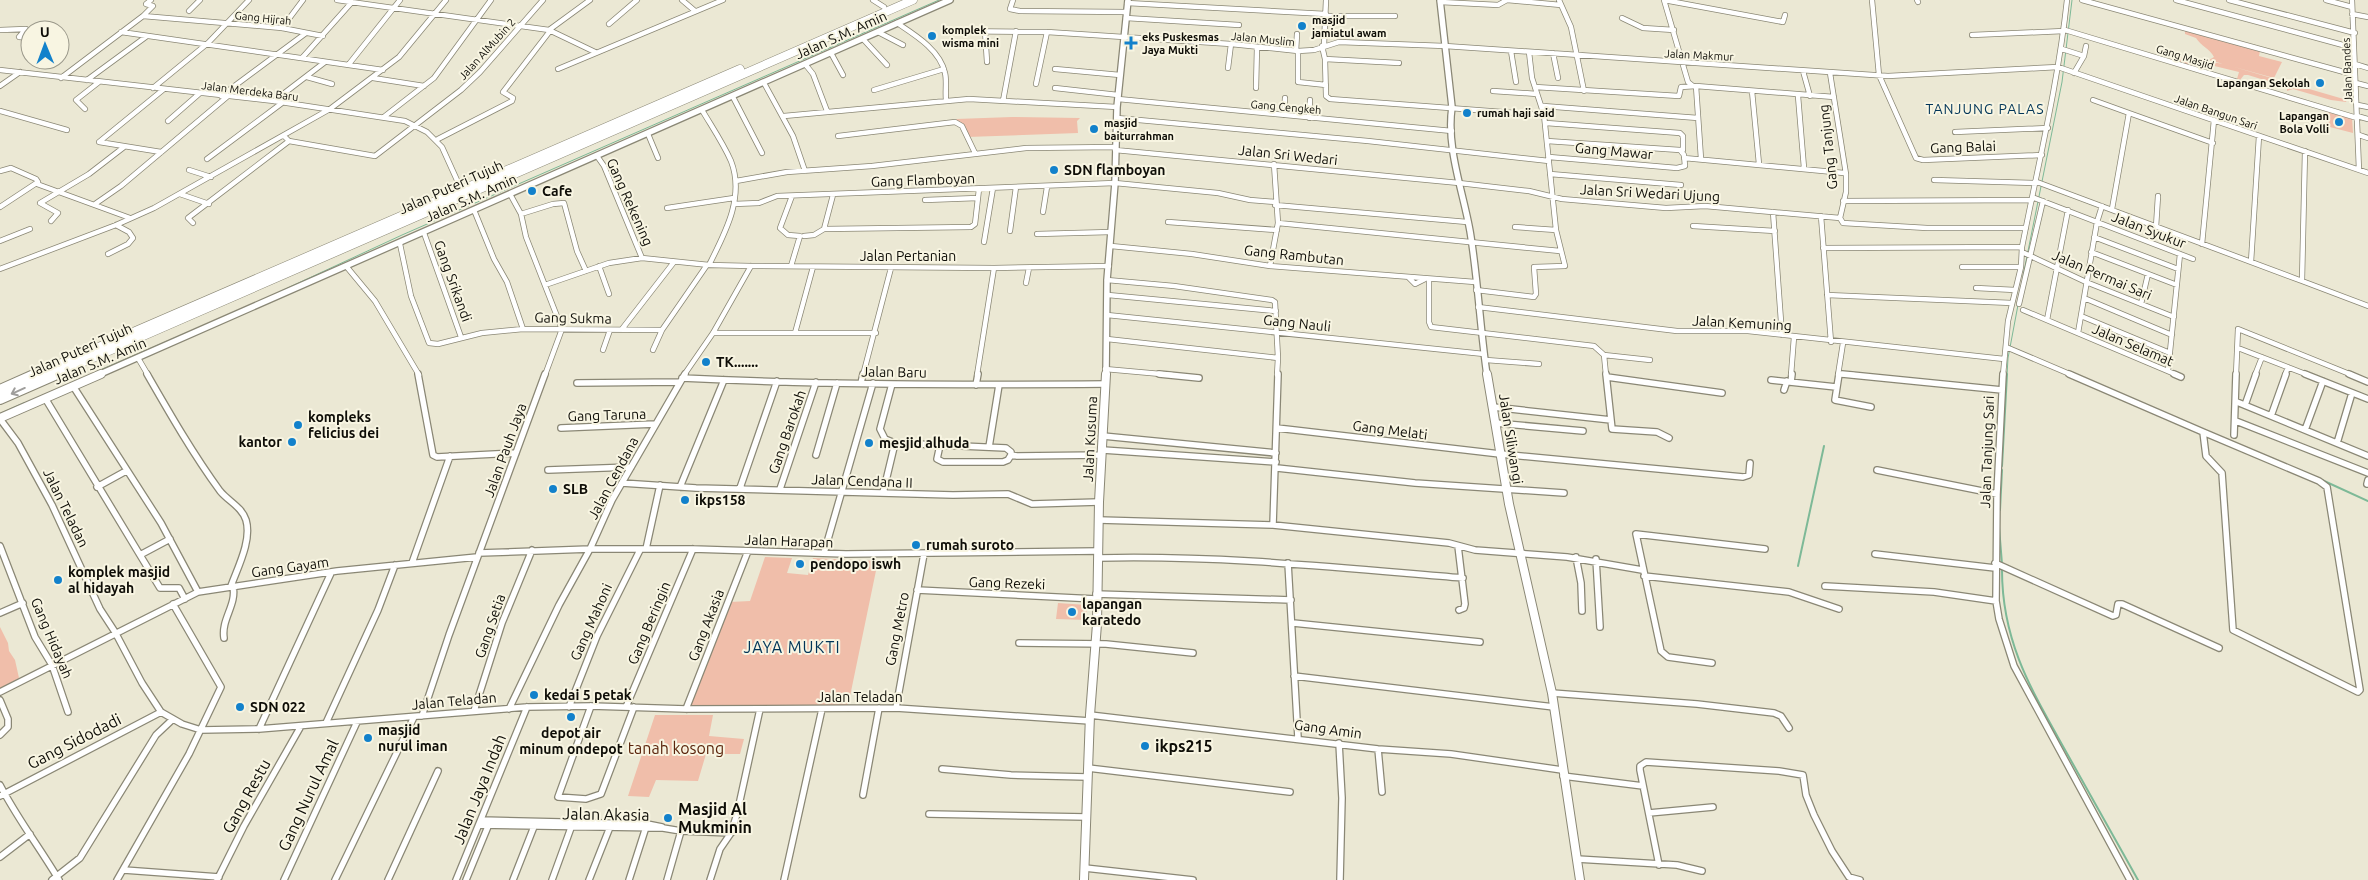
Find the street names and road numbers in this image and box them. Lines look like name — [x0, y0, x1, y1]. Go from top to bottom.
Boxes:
street label: Jalan S.M. Amin — [793, 8, 889, 62]
street label: Gang Hijrah — [234, 9, 292, 27]
street label: Jalan AlMubin 2 — [456, 16, 518, 82]
street label: Jalan Muslim — [1231, 30, 1295, 48]
street label: Jalan Bandes — [2340, 37, 2354, 103]
street label: Gang Masjid — [2155, 43, 2215, 71]
street label: Jalan Makmur — [1664, 47, 1735, 63]
street label: Jalan Merdeka Baru — [201, 79, 299, 103]
street label: Jalan Bangun Sari — [2173, 92, 2259, 132]
street label: Gang Cengkeh — [1250, 98, 1322, 116]
street label: Gang Tanjung — [1816, 104, 1840, 190]
street label: Gang Balai — [1930, 138, 1996, 156]
street label: Gang Mawar — [1574, 140, 1654, 162]
street label: Jalan Sri Wedari — [1237, 142, 1339, 168]
street label: Gang Rekening — [604, 156, 656, 248]
street label: Jalan Puteri Tujuh — [396, 157, 506, 217]
street label: Gang Flamboyan — [871, 170, 975, 190]
street label: Jalan S.M. Amin — [423, 171, 519, 225]
street label: Jalan Sri Wedari Ujung — [1580, 181, 1720, 205]
street label: Jalan Syukur — [2110, 208, 2189, 252]
street label: Gang Srikandi — [431, 238, 475, 324]
street label: Gang Rambutan — [1243, 242, 1345, 268]
street label: Jalan Permai Sari — [2050, 247, 2154, 303]
street label: Jalan Pertanian — [860, 248, 956, 264]
street label: Gang Sukma — [534, 309, 612, 327]
street label: Gang Nauli — [1262, 311, 1332, 335]
street label: Jalan Kemuning — [1692, 312, 1792, 334]
street label: Jalan Puteri Tujuh — [25, 320, 135, 380]
street label: Jalan Selamat — [2090, 321, 2177, 370]
street label: Jalan S.M. Amin — [52, 334, 148, 388]
street label: Jalan Baru — [861, 363, 927, 381]
street label: Gang Barokah — [765, 388, 809, 476]
street label: Jalan Siliwangi — [1496, 393, 1526, 485]
street label: Jalan Tanjung Sari — [1977, 395, 1997, 509]
street label: Jalan Kusuma — [1080, 396, 1100, 482]
street label: Jalan Pauh Jaya — [481, 401, 529, 499]
street label: Gang Taruna — [567, 406, 647, 424]
street label: Gang Melati — [1352, 417, 1428, 443]
street label: Jalan Cendana — [585, 434, 641, 522]
street label: Jalan Teladan — [40, 466, 92, 550]
street label: Jalan Cendana II — [811, 471, 913, 491]
street label: Jalan Harapan — [744, 531, 834, 551]
street label: Gang Gayam — [250, 554, 330, 580]
street label: Gang Rezeki — [968, 574, 1046, 592]
street label: Gang Beringin — [624, 579, 674, 667]
street label: Gang Mahoni — [567, 581, 615, 663]
street label: Gang Akasia — [685, 587, 727, 663]
street label: Gang Metro — [882, 591, 912, 667]
street label: Gang Setia — [472, 592, 508, 660]
street label: Gang Hidayah — [28, 595, 76, 681]
street label: Jalan Teladan — [411, 689, 497, 713]
street label: Jalan Teladan — [817, 689, 903, 705]
street label: Gang Sidodadi — [24, 710, 124, 772]
street label: Gang Amin — [1293, 716, 1363, 742]
street label: Jalan Jaya Indah — [449, 731, 509, 847]
street label: Gang Nurul Amal — [274, 736, 342, 854]
street label: Gang Restu — [218, 756, 274, 836]
street label: Jalan Akasia — [562, 804, 650, 824]

